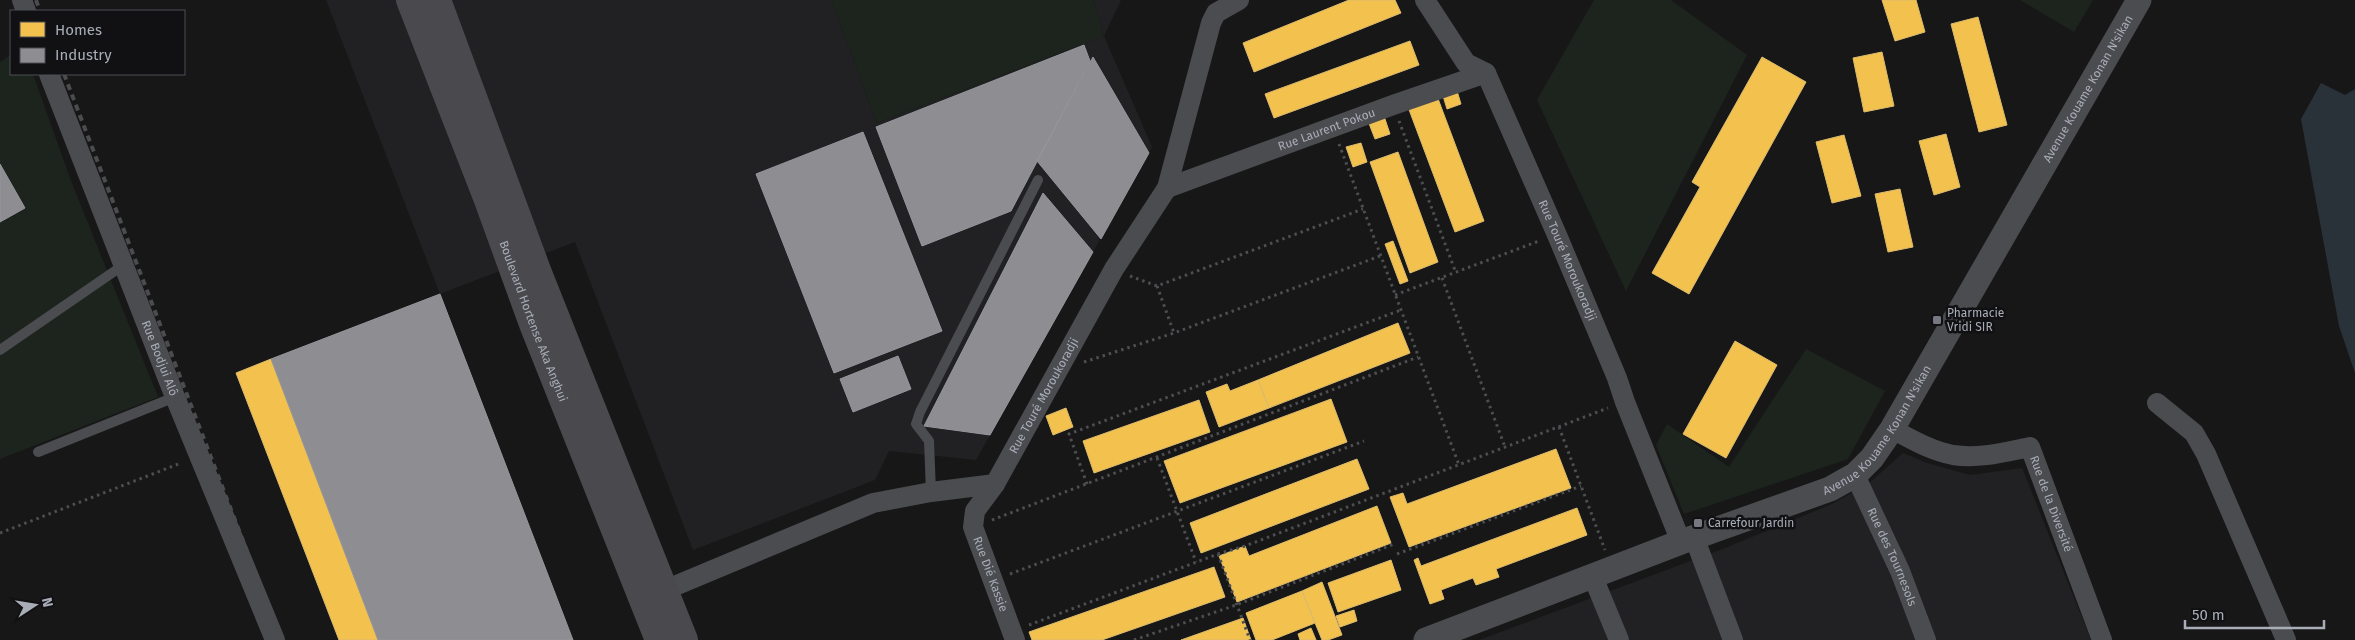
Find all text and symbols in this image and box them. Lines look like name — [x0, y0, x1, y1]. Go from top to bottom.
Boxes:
legend — [10, 10, 185, 75]
street label: Avenue Kouame Konan N'sikan — [2040, 13, 2136, 165]
text: Homes — [55, 21, 102, 39]
text: Industry — [55, 46, 112, 64]
street label: Rue Laurent Pokou — [1276, 105, 1377, 154]
street label: Rue Touré Moroukoradji — [1536, 198, 1599, 323]
street label: Boulevard Hortense Aka Anghui — [496, 239, 570, 404]
place label: Pharmacie Vridi SIR — [1947, 306, 2004, 334]
marker: Pharmacie Vridi SIR — [1931, 314, 1943, 326]
street label: Rue Bodjui Alô — [139, 318, 181, 398]
street label: Rue Touré Moroukoradji — [1006, 335, 1082, 456]
street label: Avenue Kouame Konan N'sikan — [1821, 363, 1934, 498]
street label: Rue de la Diversité — [2027, 454, 2076, 554]
street label: Rue des Tournesols — [1864, 506, 1920, 608]
place label: Carrefour Jardin — [1708, 516, 1794, 530]
marker: Carrefour Jardin — [1692, 517, 1704, 529]
street label: Rue Dié Kassie — [970, 535, 1011, 614]
north arrow — [10, 580, 60, 630]
text: N — [38, 596, 57, 609]
scale bar — [2185, 598, 2324, 630]
text: 50 m — [2192, 606, 2225, 624]

